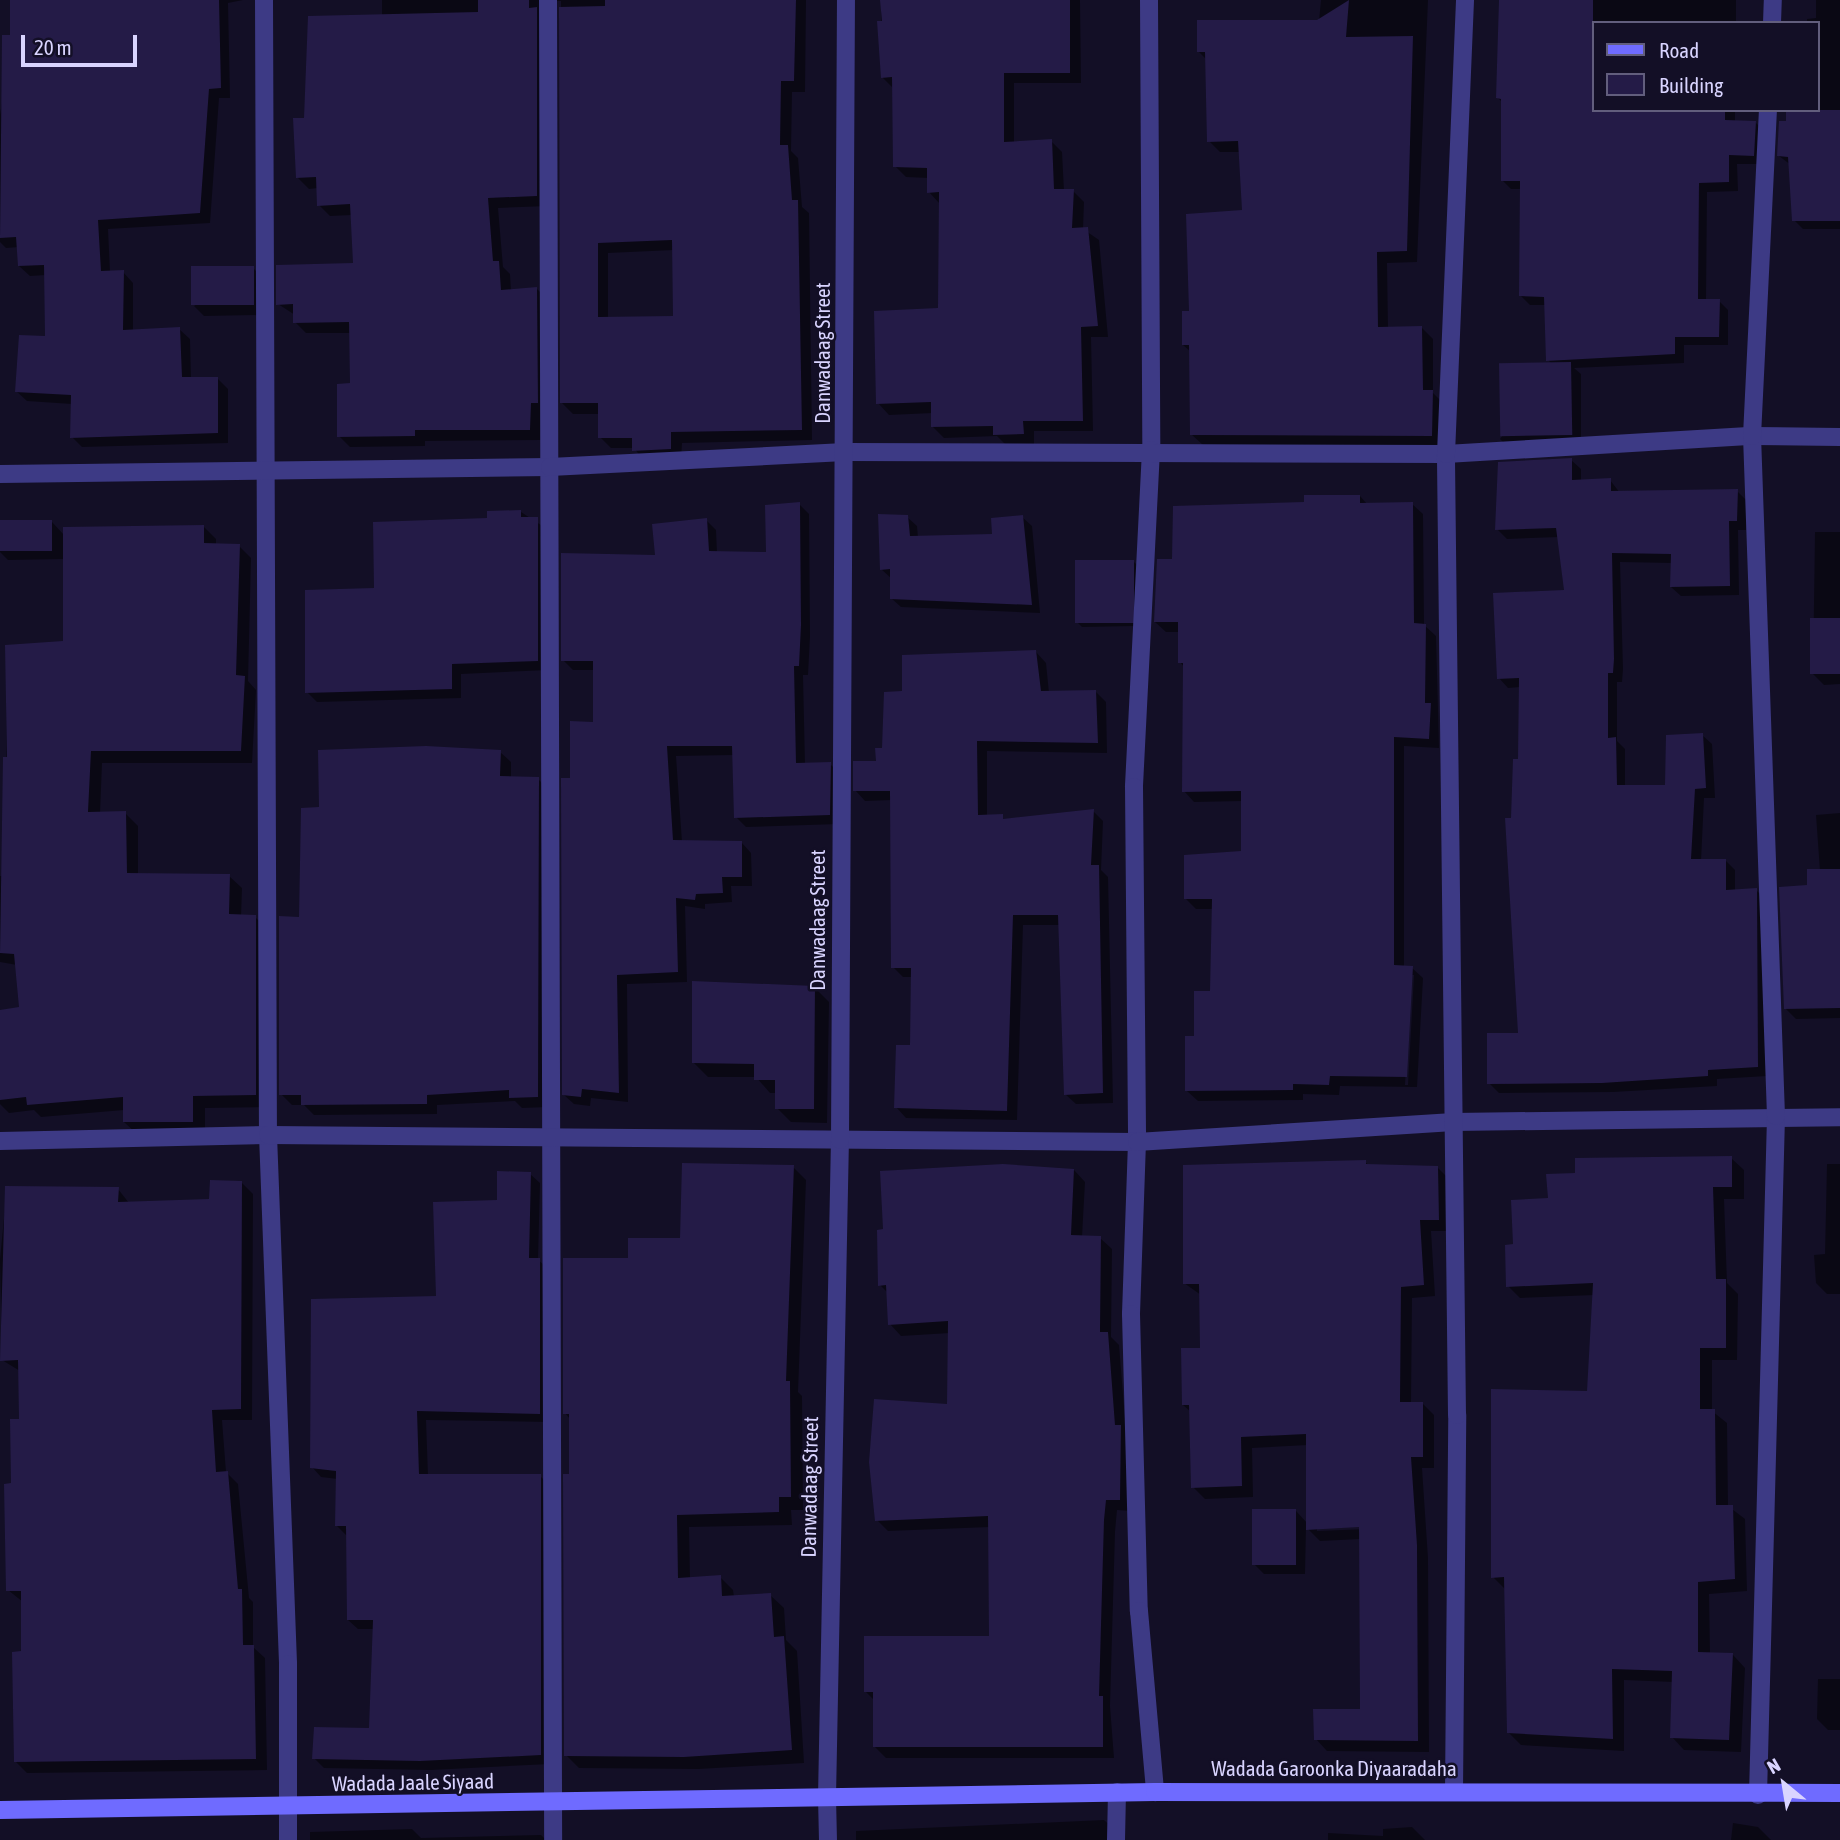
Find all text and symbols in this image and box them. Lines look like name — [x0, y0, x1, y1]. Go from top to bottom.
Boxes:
scale bar — [24, 21, 140, 65]
legend — [1591, 21, 1819, 112]
text: 20 m — [34, 35, 72, 59]
text: Road — [1659, 38, 1699, 62]
text: Building — [1659, 73, 1723, 97]
street label: Danwadaag Street — [809, 282, 835, 424]
street label: Danwadaag Street — [804, 849, 830, 991]
street label: Danwadaag Street — [795, 1416, 823, 1558]
north arrow — [1749, 1749, 1819, 1819]
text: N — [1763, 1753, 1784, 1778]
street label: Wadada Garoonka Diyaaradaha — [1211, 1755, 1457, 1781]
street label: Wadada Jaale Siyaad — [332, 1768, 494, 1796]

